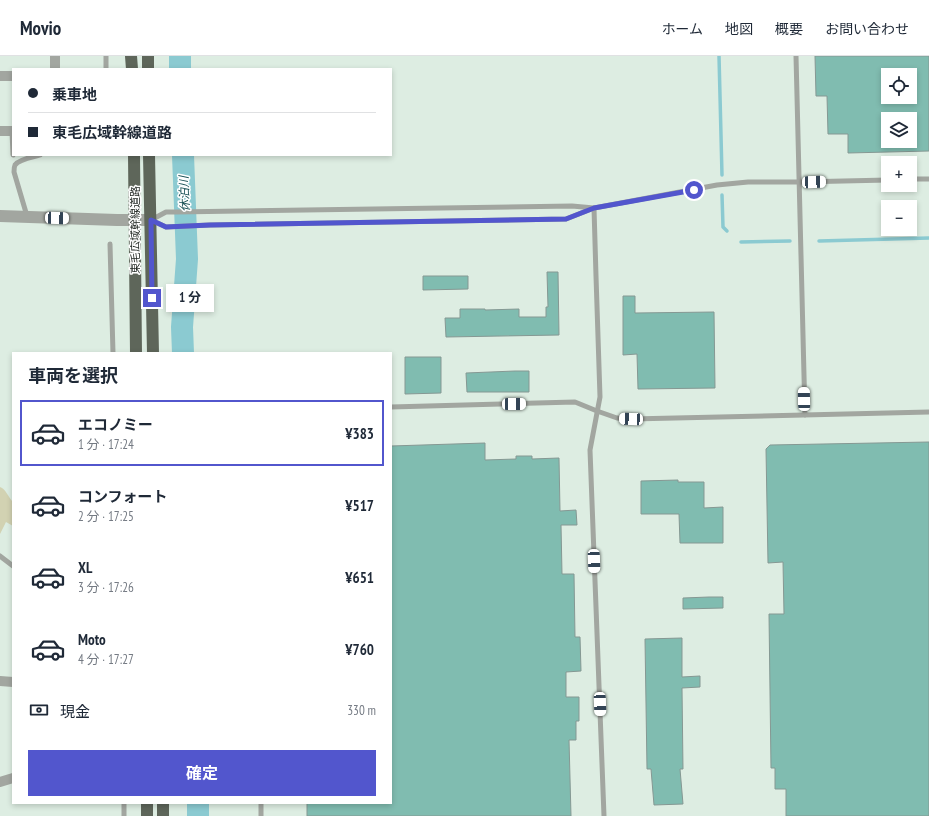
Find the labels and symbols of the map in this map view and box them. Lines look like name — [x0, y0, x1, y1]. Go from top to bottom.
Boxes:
water label: 休泊川 — [176, 174, 192, 212]
car — [802, 176, 826, 188]
route start — [685, 181, 703, 199]
street label: 東毛広域幹線道路 — [128, 186, 142, 274]
car — [45, 212, 69, 224]
callout: 1 分 — [166, 284, 214, 312]
route end — [143, 289, 161, 307]
car — [798, 387, 810, 411]
car — [502, 398, 526, 410]
car — [619, 412, 643, 426]
car — [588, 549, 600, 573]
car — [594, 692, 606, 716]

